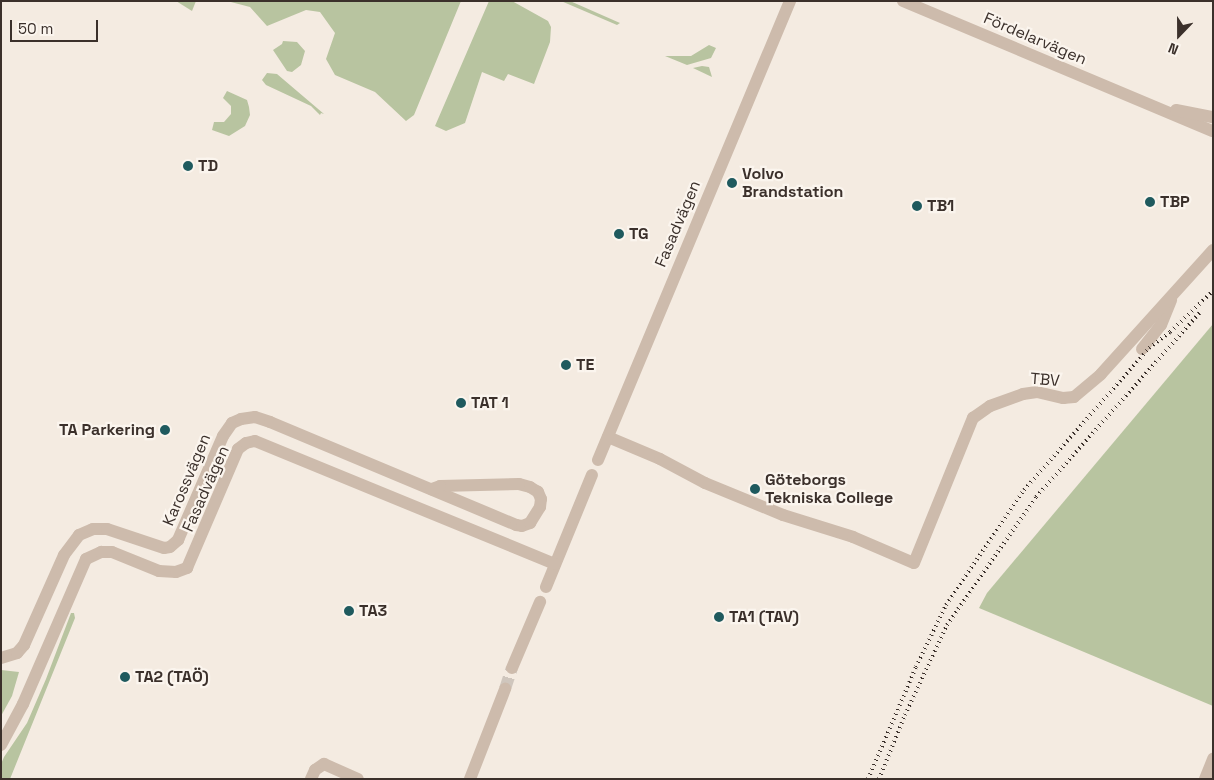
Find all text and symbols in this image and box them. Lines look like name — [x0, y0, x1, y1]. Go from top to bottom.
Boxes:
street label: Fördelarvägen — [981, 9, 1089, 69]
scale bar — [12, 10, 100, 42]
north arrow — [1154, 10, 1204, 60]
text: 50 m — [18, 19, 53, 38]
text: N — [1166, 39, 1181, 59]
place label: TD — [198, 156, 218, 176]
marker: TD — [182, 160, 194, 172]
place label: Volvo Brandstation — [742, 164, 843, 202]
marker: Volvo Brandstation — [726, 177, 738, 189]
street label: Fasadvägen — [651, 178, 705, 270]
place label: TBP — [1160, 192, 1190, 212]
place label: TB1 — [927, 196, 954, 216]
marker: TBP — [1144, 196, 1156, 208]
marker: TB1 — [911, 200, 923, 212]
place label: TG — [629, 224, 649, 244]
marker: TG — [613, 228, 625, 240]
place label: TE — [576, 355, 594, 375]
marker: TE — [560, 359, 572, 371]
street label: TBV — [1030, 369, 1060, 391]
place label: TAT 1 — [471, 393, 509, 413]
marker: TAT 1 — [455, 397, 467, 409]
place label: TA Parkering — [59, 420, 155, 440]
marker: TA Parkering — [159, 424, 171, 436]
street label: Karossvägen — [159, 431, 215, 529]
street label: Fasadvägen — [178, 443, 234, 535]
place label: Göteborgs Tekniska College — [765, 470, 893, 508]
marker: Göteborgs Tekniska College — [749, 483, 761, 495]
place label: TA3 — [359, 601, 387, 621]
marker: TA3 — [343, 605, 355, 617]
place label: TA1 (TAV) — [729, 607, 799, 627]
marker: TA1 (TAV) — [713, 611, 725, 623]
place label: TA2 (TAÖ) — [135, 667, 209, 687]
marker: TA2 (TAÖ) — [119, 671, 131, 683]

